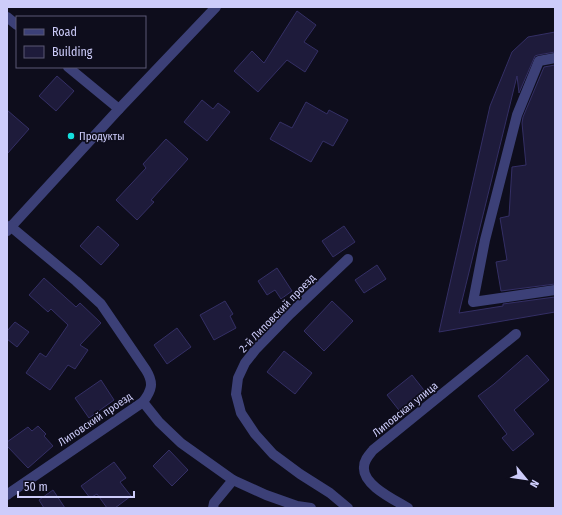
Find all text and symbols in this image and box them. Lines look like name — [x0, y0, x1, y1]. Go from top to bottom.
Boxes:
legend — [16, 16, 146, 68]
text: Road — [52, 25, 77, 39]
text: Building — [52, 45, 93, 59]
place label: Продукты — [79, 130, 125, 143]
marker: Продукты — [66, 131, 76, 141]
street label: 2-й Липовский проезд — [237, 271, 319, 355]
street label: Липовская улица — [370, 379, 441, 440]
street label: Липовский проезд — [56, 390, 135, 449]
north arrow — [506, 459, 546, 499]
scale bar — [18, 473, 134, 499]
text: N — [527, 478, 542, 490]
text: 50 m — [24, 480, 48, 494]

